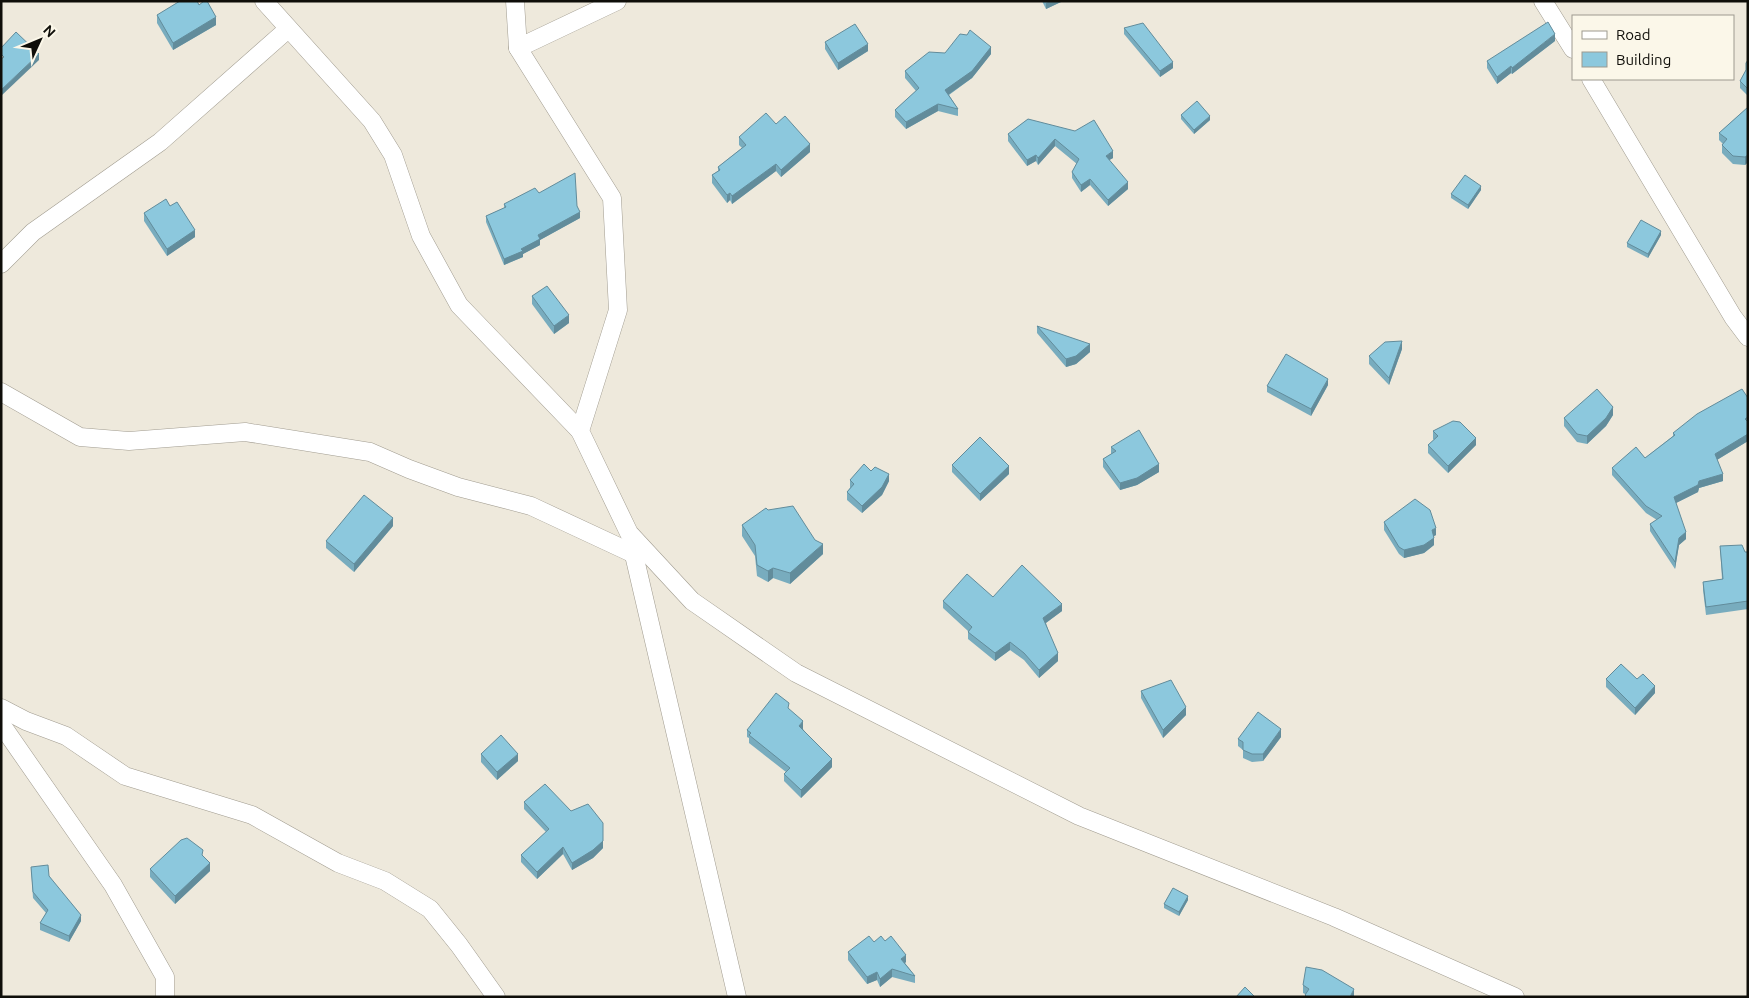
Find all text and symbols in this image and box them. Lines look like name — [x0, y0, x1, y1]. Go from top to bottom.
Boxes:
north arrow — [15, 15, 65, 65]
legend — [1572, 15, 1734, 80]
text: N — [40, 22, 59, 40]
text: Road — [1616, 26, 1651, 43]
text: Building — [1616, 51, 1671, 68]

